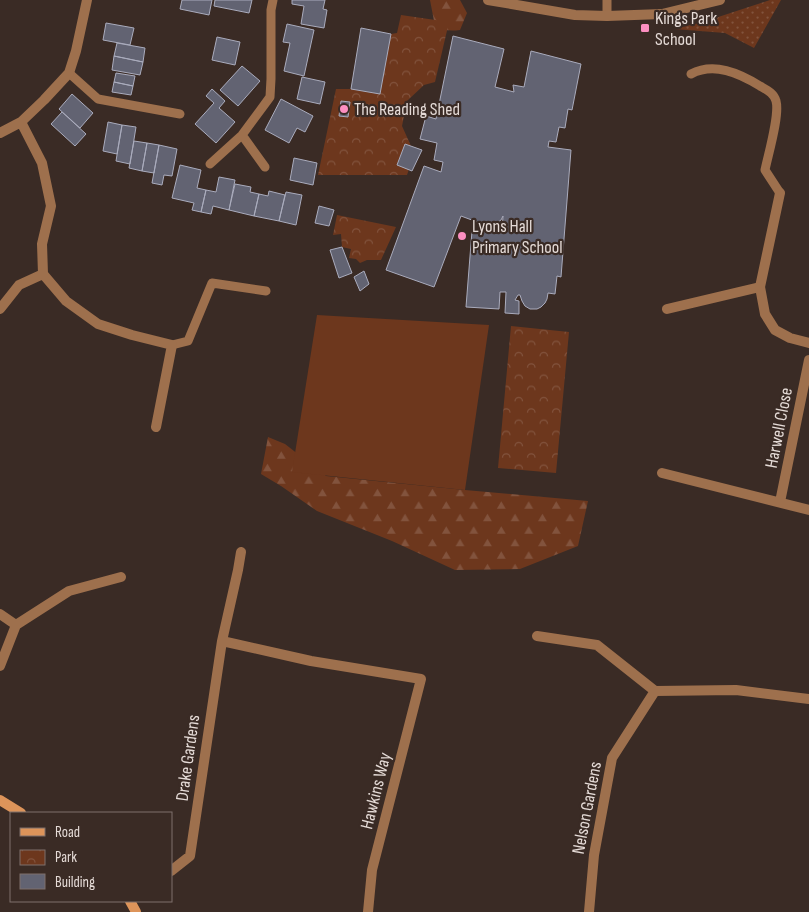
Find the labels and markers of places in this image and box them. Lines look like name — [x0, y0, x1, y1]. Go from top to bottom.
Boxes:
place label: Kings Park School — [655, 8, 717, 50]
marker: Kings Park School — [639, 22, 651, 34]
place label: The Reading Shed — [354, 99, 460, 120]
marker: The Reading Shed — [338, 103, 350, 115]
place label: Lyons Hall Primary School — [472, 216, 563, 258]
marker: Lyons Hall Primary School — [456, 230, 468, 242]

